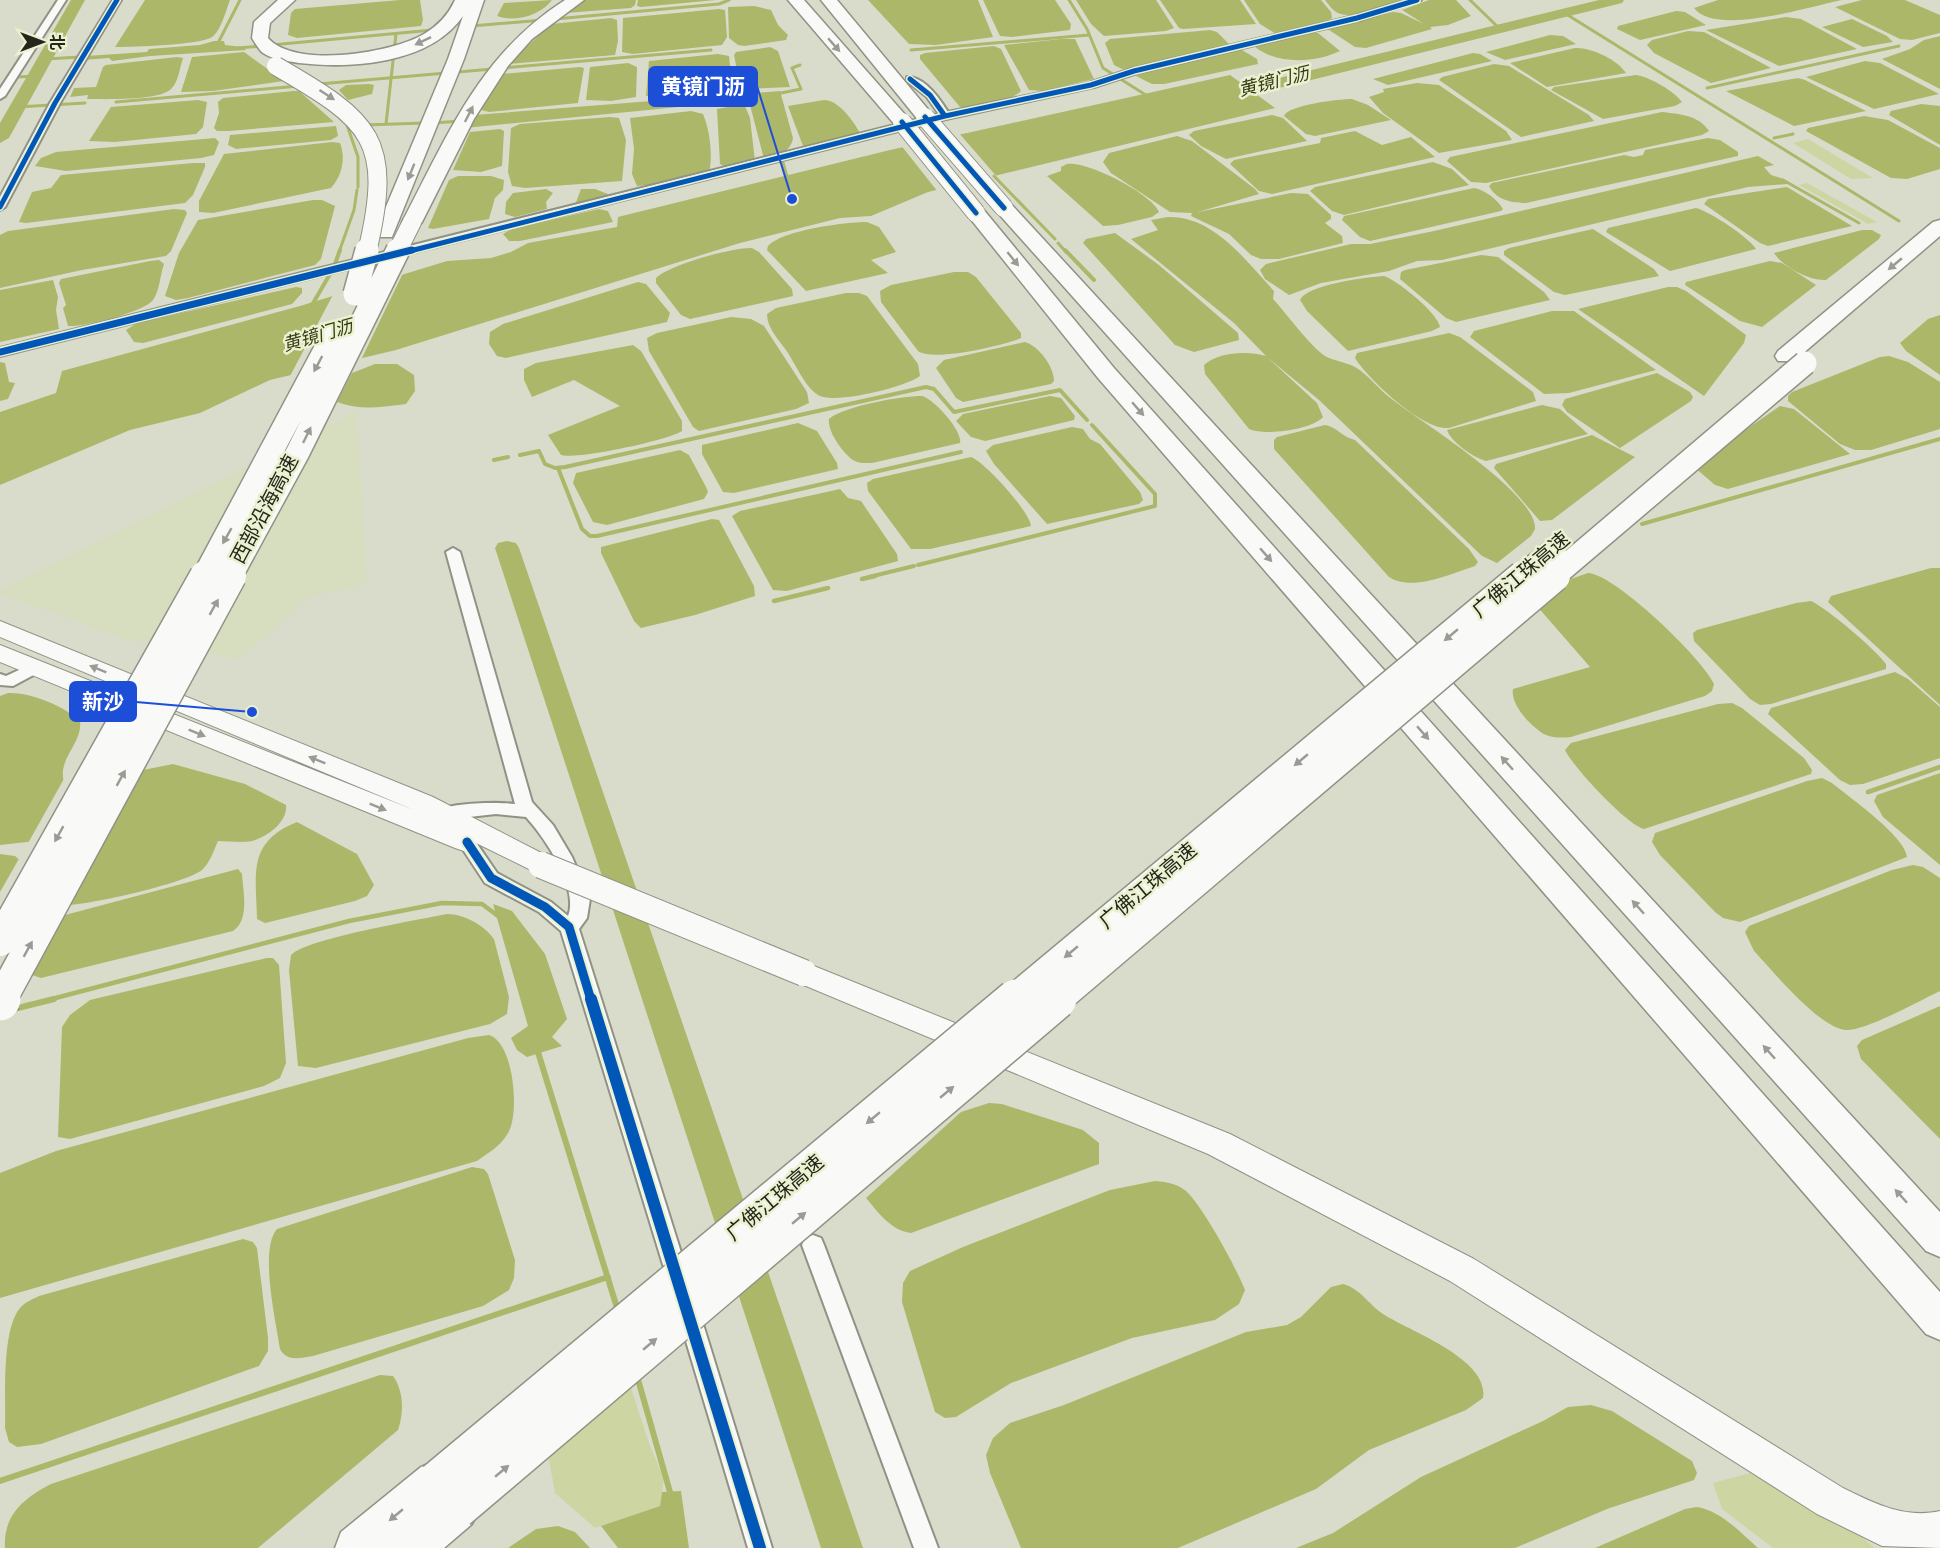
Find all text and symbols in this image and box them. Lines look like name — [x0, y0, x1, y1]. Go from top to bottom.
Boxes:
north arrow — [12, 12, 72, 72]
text: 北 — [45, 34, 65, 50]
one-way arrow — [415, 36, 432, 45]
one-way arrow — [827, 37, 840, 52]
water label: 黄镜门沥 — [1236, 62, 1315, 103]
callout: 黄镜门沥 — [649, 67, 757, 106]
text: 黄镜门沥 — [661, 75, 745, 102]
one-way arrow — [319, 89, 335, 100]
one-way arrow — [464, 106, 474, 123]
one-way arrow — [406, 163, 415, 181]
one-way arrow — [1006, 251, 1019, 267]
one-way arrow — [1887, 257, 1903, 270]
water label: 黄镜门沥 — [280, 315, 359, 358]
one-way arrow — [313, 356, 323, 373]
one-way arrow — [1131, 401, 1144, 416]
one-way arrow — [302, 427, 311, 444]
street label: 西部沿海高速 — [226, 451, 306, 569]
street label: 广佛江珠高速 — [1468, 527, 1576, 625]
one-way arrow — [222, 528, 232, 545]
one-way arrow — [1260, 547, 1273, 563]
one-way arrow — [209, 598, 219, 615]
one-way arrow — [1444, 628, 1459, 641]
one-way arrow — [89, 664, 107, 674]
callout: 新沙 — [70, 682, 136, 721]
text: 新沙 — [82, 690, 124, 717]
one-way arrow — [1416, 725, 1429, 740]
one-way arrow — [189, 728, 207, 738]
one-way arrow — [1294, 753, 1309, 766]
one-way arrow — [308, 755, 326, 765]
one-way arrow — [1500, 756, 1514, 771]
one-way arrow — [116, 769, 126, 786]
one-way arrow — [369, 802, 387, 812]
one-way arrow — [54, 826, 64, 843]
street label: 广佛江珠高速 — [1095, 838, 1203, 936]
one-way arrow — [1631, 900, 1645, 915]
one-way arrow — [23, 941, 33, 958]
one-way arrow — [1063, 946, 1079, 959]
one-way arrow — [1763, 1045, 1777, 1059]
one-way arrow — [939, 1086, 954, 1099]
one-way arrow — [865, 1111, 881, 1124]
street label: 广佛江珠高速 — [722, 1150, 830, 1248]
one-way arrow — [1895, 1189, 1908, 1204]
one-way arrow — [791, 1212, 806, 1225]
one-way arrow — [642, 1338, 658, 1351]
one-way arrow — [494, 1464, 510, 1477]
one-way arrow — [389, 1508, 404, 1521]

